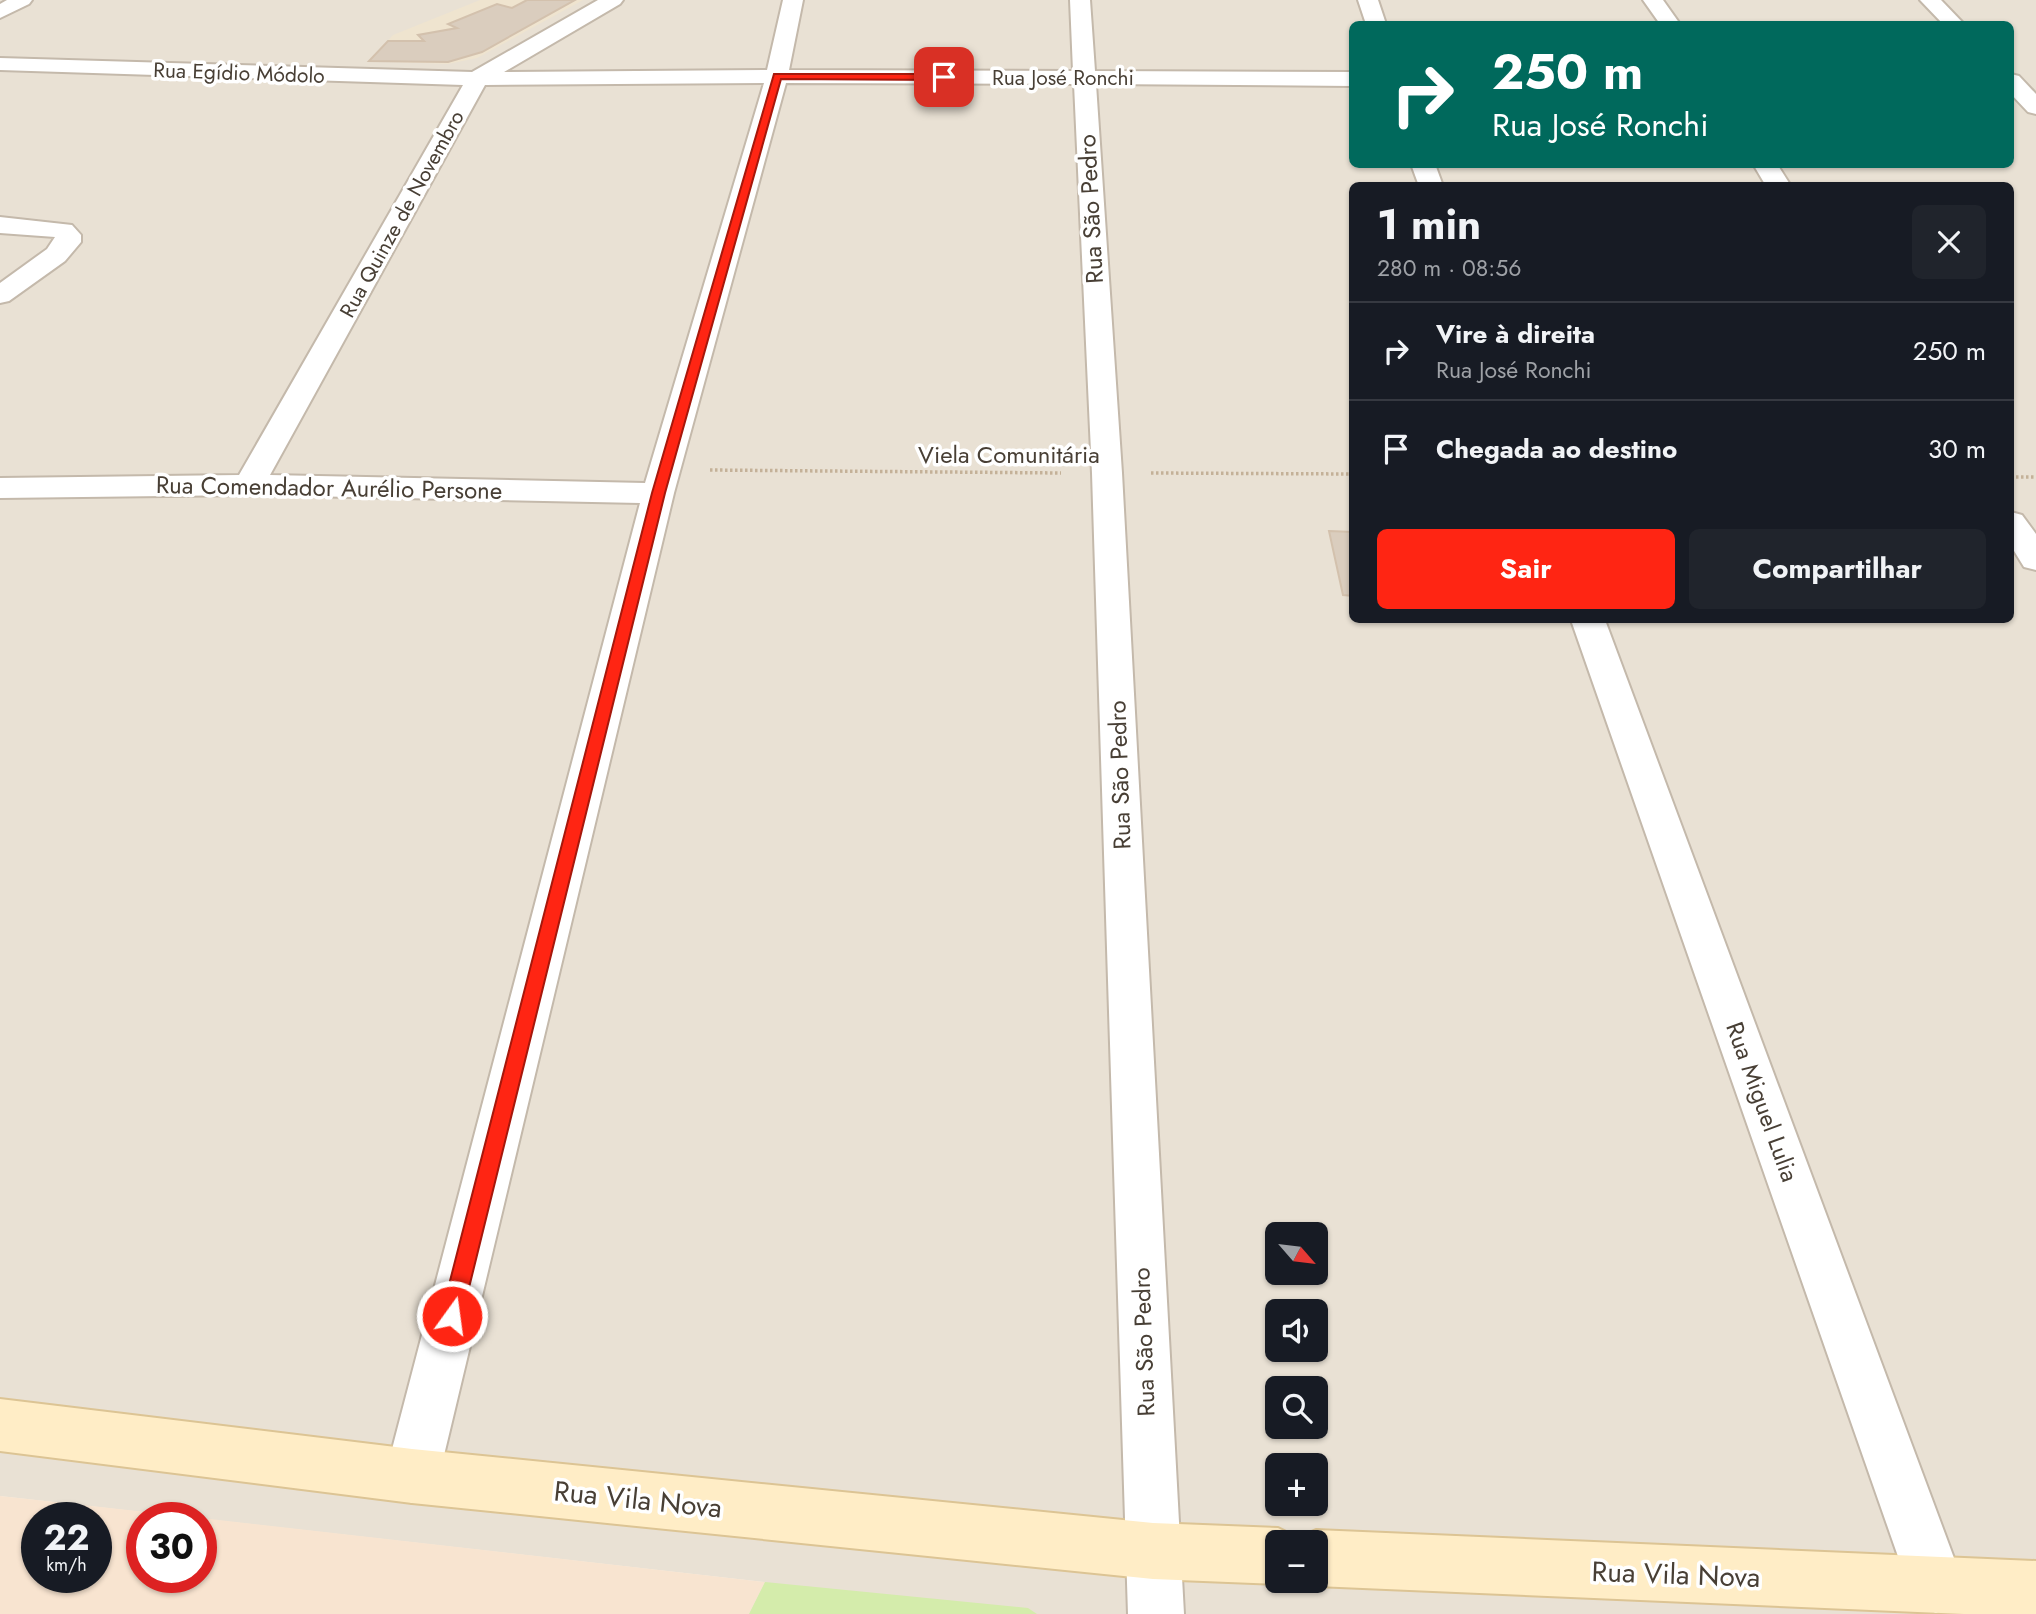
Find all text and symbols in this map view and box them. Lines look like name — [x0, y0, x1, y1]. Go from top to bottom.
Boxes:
text: 250 m — [1492, 37, 1643, 107]
pin — [914, 47, 974, 107]
icon: right — [1377, 49, 1468, 140]
street label: Rua Egídio Módolo — [153, 55, 325, 91]
icon: arrive — [925, 58, 963, 96]
street label: Rua José Ronchi — [992, 63, 1134, 93]
text: Rua José Ronchi — [1492, 102, 1708, 148]
street label: Rua Quinze de Novembro — [332, 105, 472, 323]
street label: Rua São Pedro — [1069, 134, 1112, 285]
text: 1 min — [1377, 194, 1481, 255]
button: close — [1912, 205, 1986, 279]
text: 280 m · 08:56 — [1377, 251, 1521, 285]
text: Vire à direita — [1436, 315, 1595, 353]
icon: right — [1377, 332, 1415, 370]
text: 250 m — [1913, 332, 1986, 370]
text: Rua José Ronchi — [1436, 353, 1592, 387]
icon: arrive — [1377, 430, 1415, 468]
text: Chegada ao destino — [1436, 430, 1677, 468]
text: 30 m — [1928, 430, 1986, 468]
street label: Viela Comunitária — [918, 437, 1100, 472]
street label: Rua Comendador Aurélio Persone — [155, 467, 503, 508]
button: Sair — [1377, 529, 1675, 609]
button: Compartilhar — [1689, 529, 1986, 609]
street label: Rua São Pedro — [1099, 700, 1140, 850]
street label: Rua Miguel Lulia — [1717, 1017, 1808, 1187]
north arrow — [1265, 1222, 1328, 1284]
map controls — [1265, 1222, 1328, 1593]
street label: Rua São Pedro — [1123, 1267, 1164, 1417]
position arrow — [415, 1279, 489, 1353]
button: sound — [1265, 1299, 1328, 1362]
button: search — [1265, 1376, 1328, 1439]
button: + — [1265, 1453, 1328, 1516]
street label: Rua Vila Nova — [552, 1470, 724, 1529]
speed limit sign: 30 — [126, 1502, 217, 1593]
text: 22 — [44, 1513, 89, 1563]
button: − — [1265, 1530, 1328, 1593]
street label: Rua Vila Nova — [1591, 1551, 1761, 1598]
text: km/h — [46, 1552, 87, 1578]

